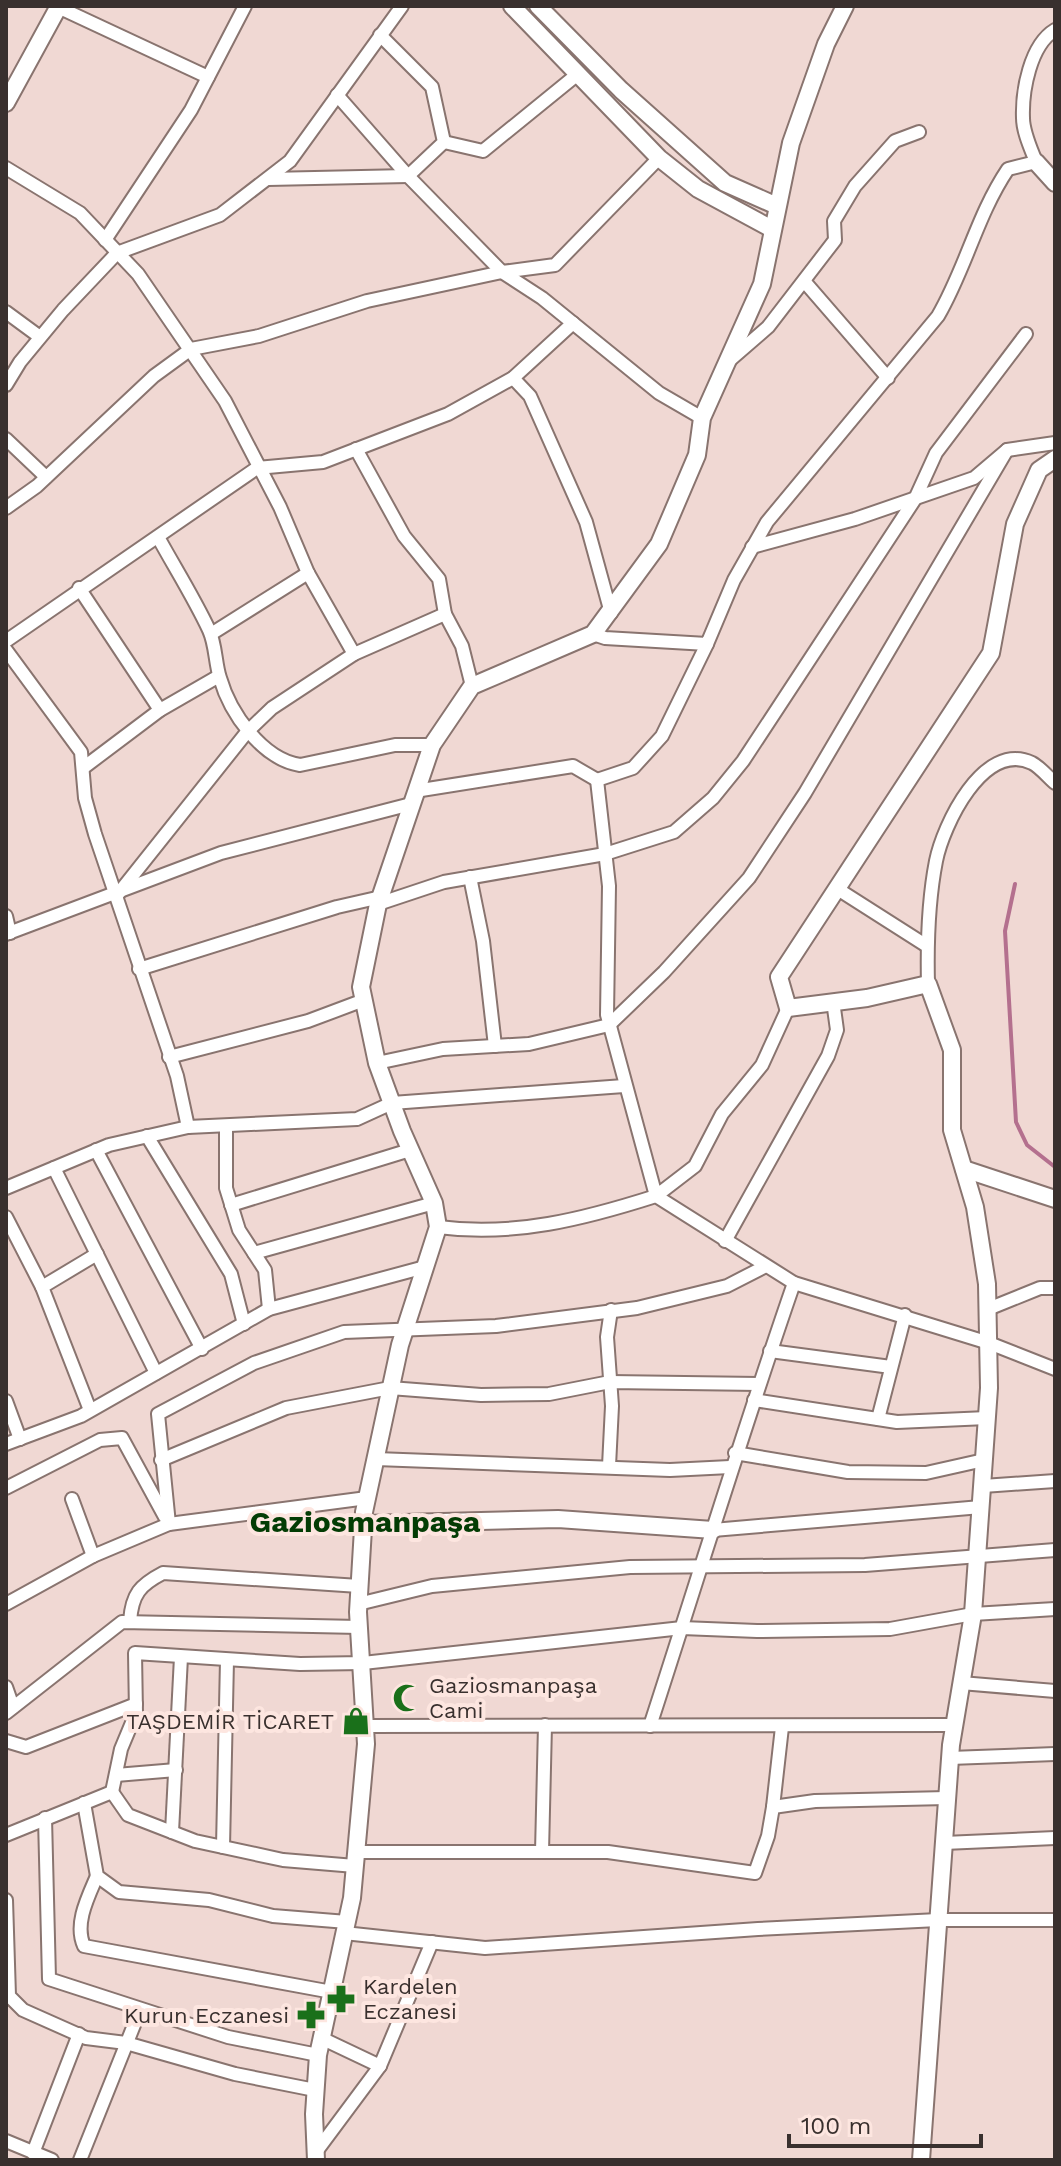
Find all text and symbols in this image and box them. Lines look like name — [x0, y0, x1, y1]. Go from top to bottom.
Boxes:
district label: Gaziosmanpaşa — [250, 1504, 481, 1539]
place label: Gaziosmanpaşa Cami — [429, 1673, 597, 1723]
mosque icon: Gaziosmanpaşa Cami — [392, 1683, 422, 1713]
shop icon: TAŞDEMİR TİCARET — [341, 1706, 371, 1736]
place label: TAŞDEMİR TİCARET — [126, 1709, 334, 1734]
place label: Kardelen Eczanesi — [363, 1974, 458, 2024]
pharmacy icon: Kardelen Eczanesi — [326, 1984, 356, 2014]
pharmacy icon: Kurun Eczanesi — [296, 2000, 326, 2030]
place label: Kurun Eczanesi — [124, 2003, 289, 2028]
scale bar — [789, 2098, 981, 2148]
text: 100 m — [801, 2112, 871, 2140]

